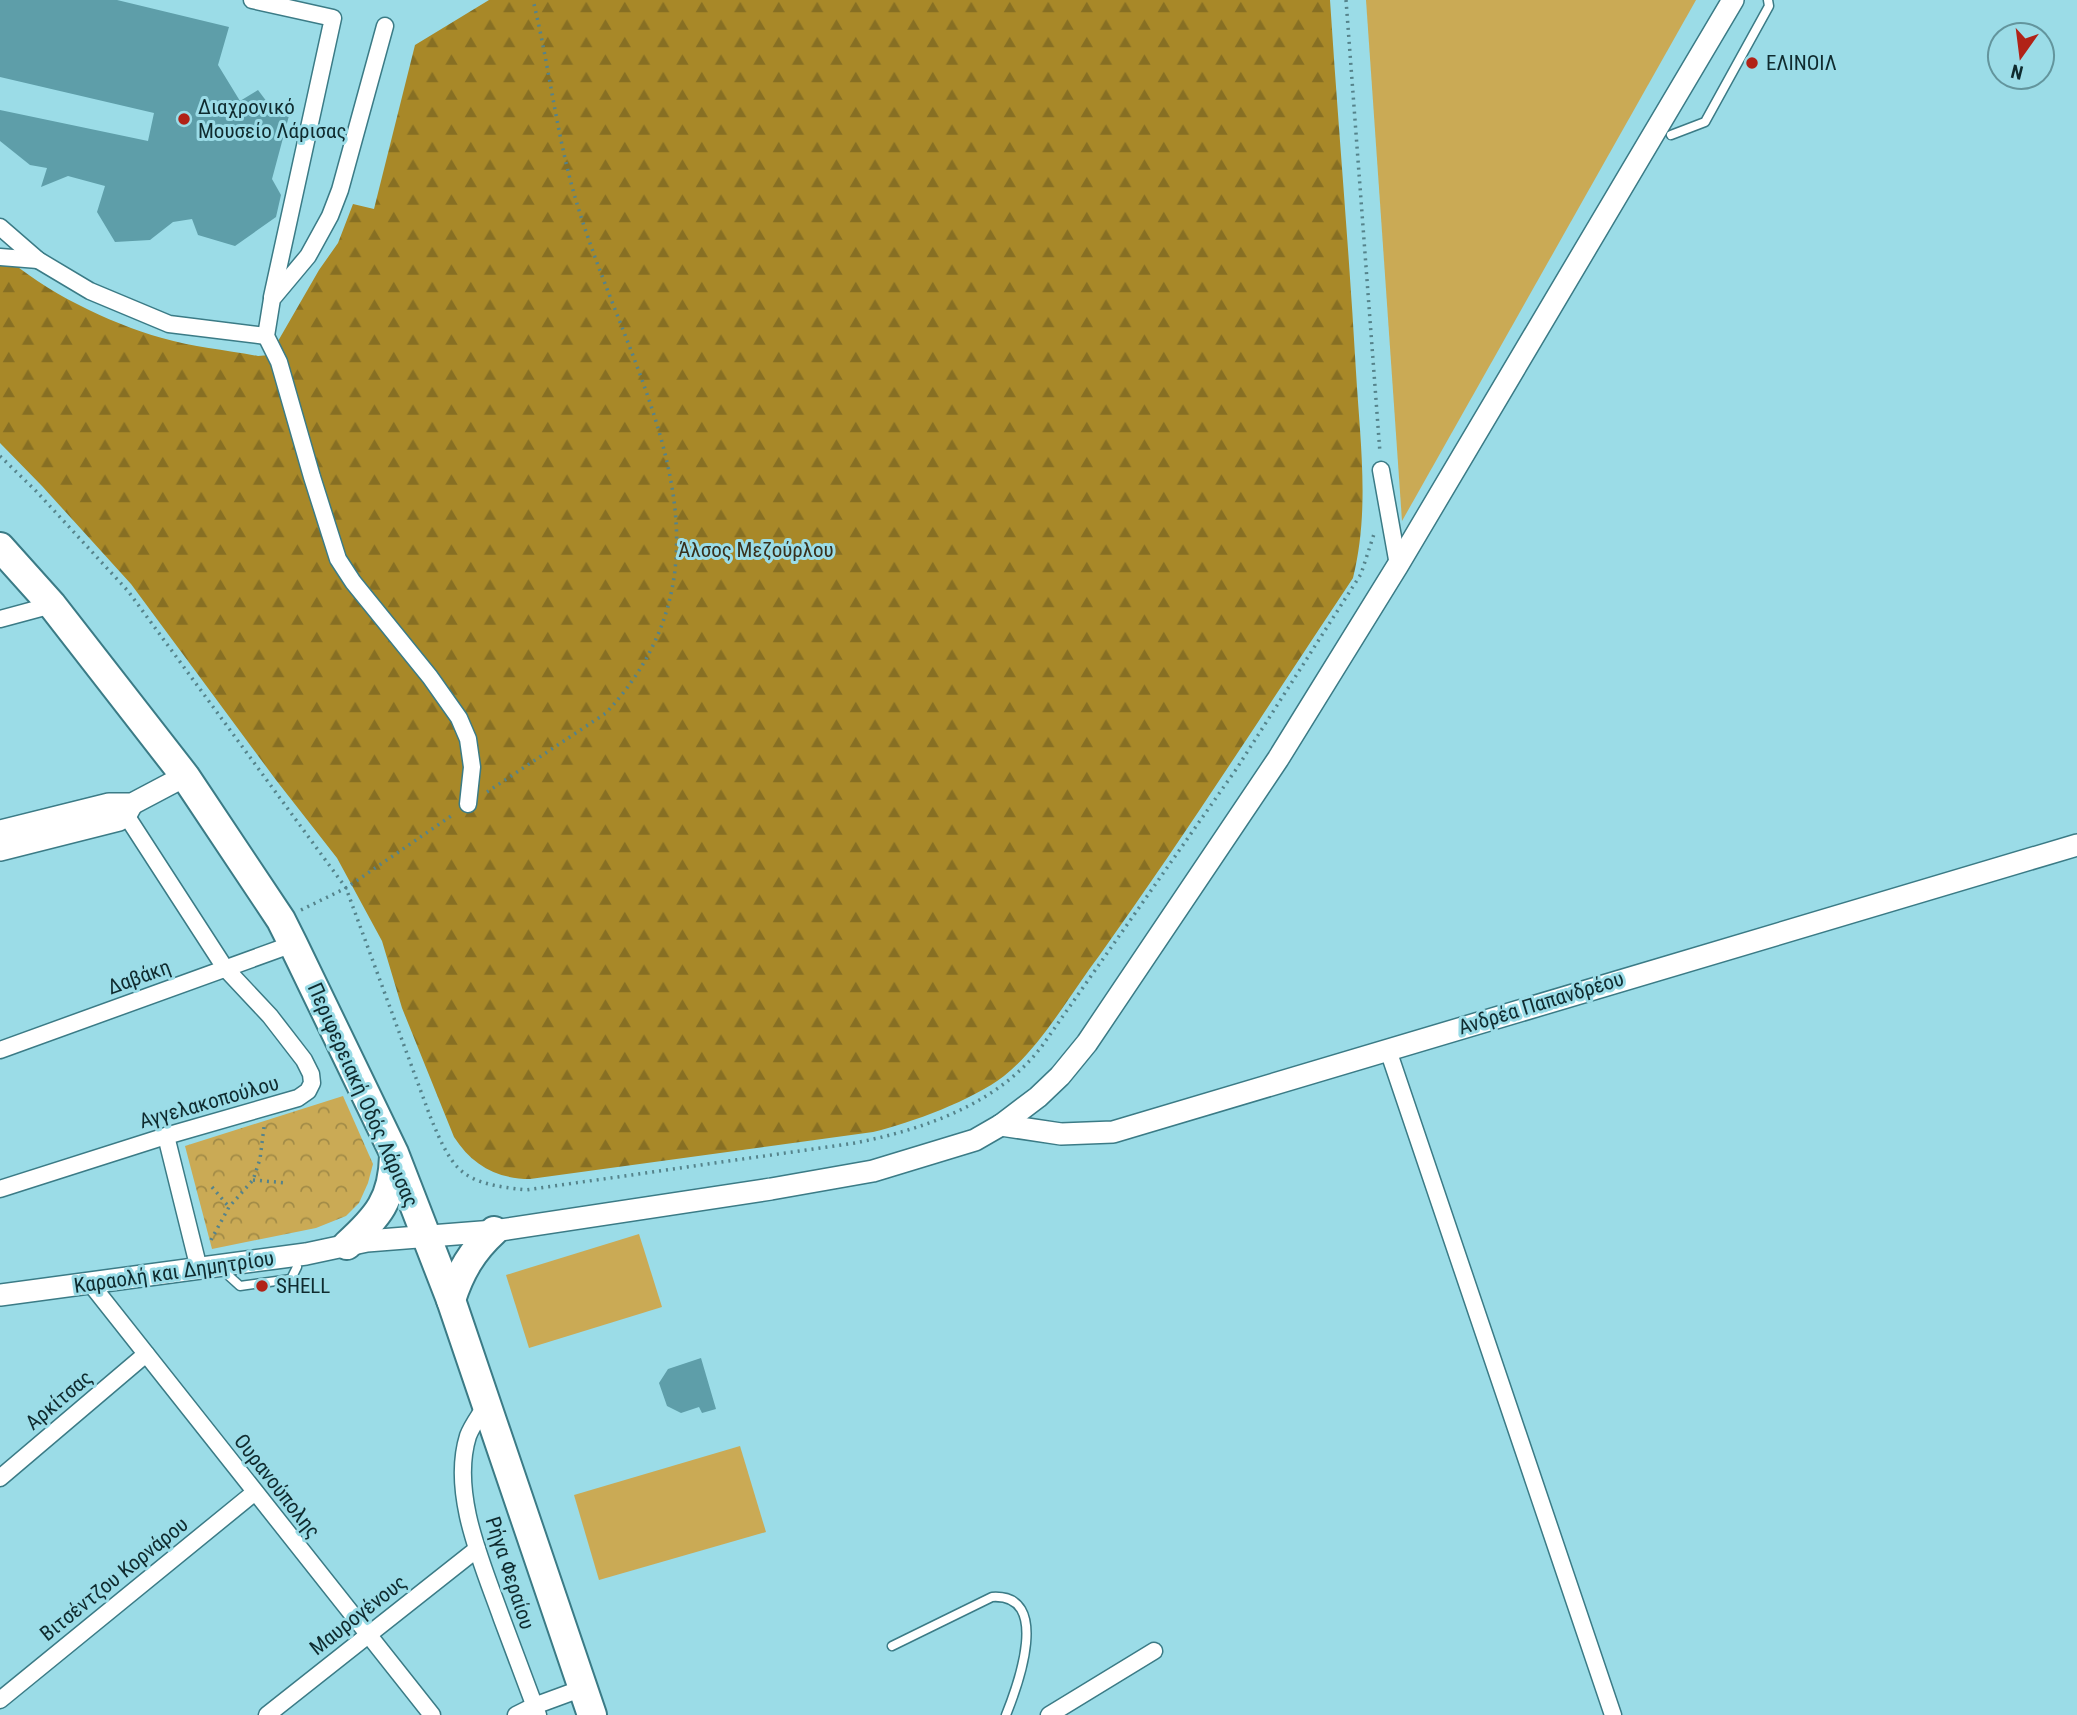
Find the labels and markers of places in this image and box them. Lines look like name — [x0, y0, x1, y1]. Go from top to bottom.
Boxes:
place label: ΕΛΙΝΟΙΛ — [1766, 51, 1837, 75]
marker: ΕΛΙΝΟΙΛ — [1744, 55, 1760, 71]
place label: Διαχρονικό Μουσείο Λάρισας — [198, 95, 346, 143]
marker: Διαχρονικό Μουσείο Λάρισας — [176, 111, 192, 127]
place label: SHELL — [276, 1274, 330, 1298]
marker: SHELL — [254, 1278, 270, 1294]

